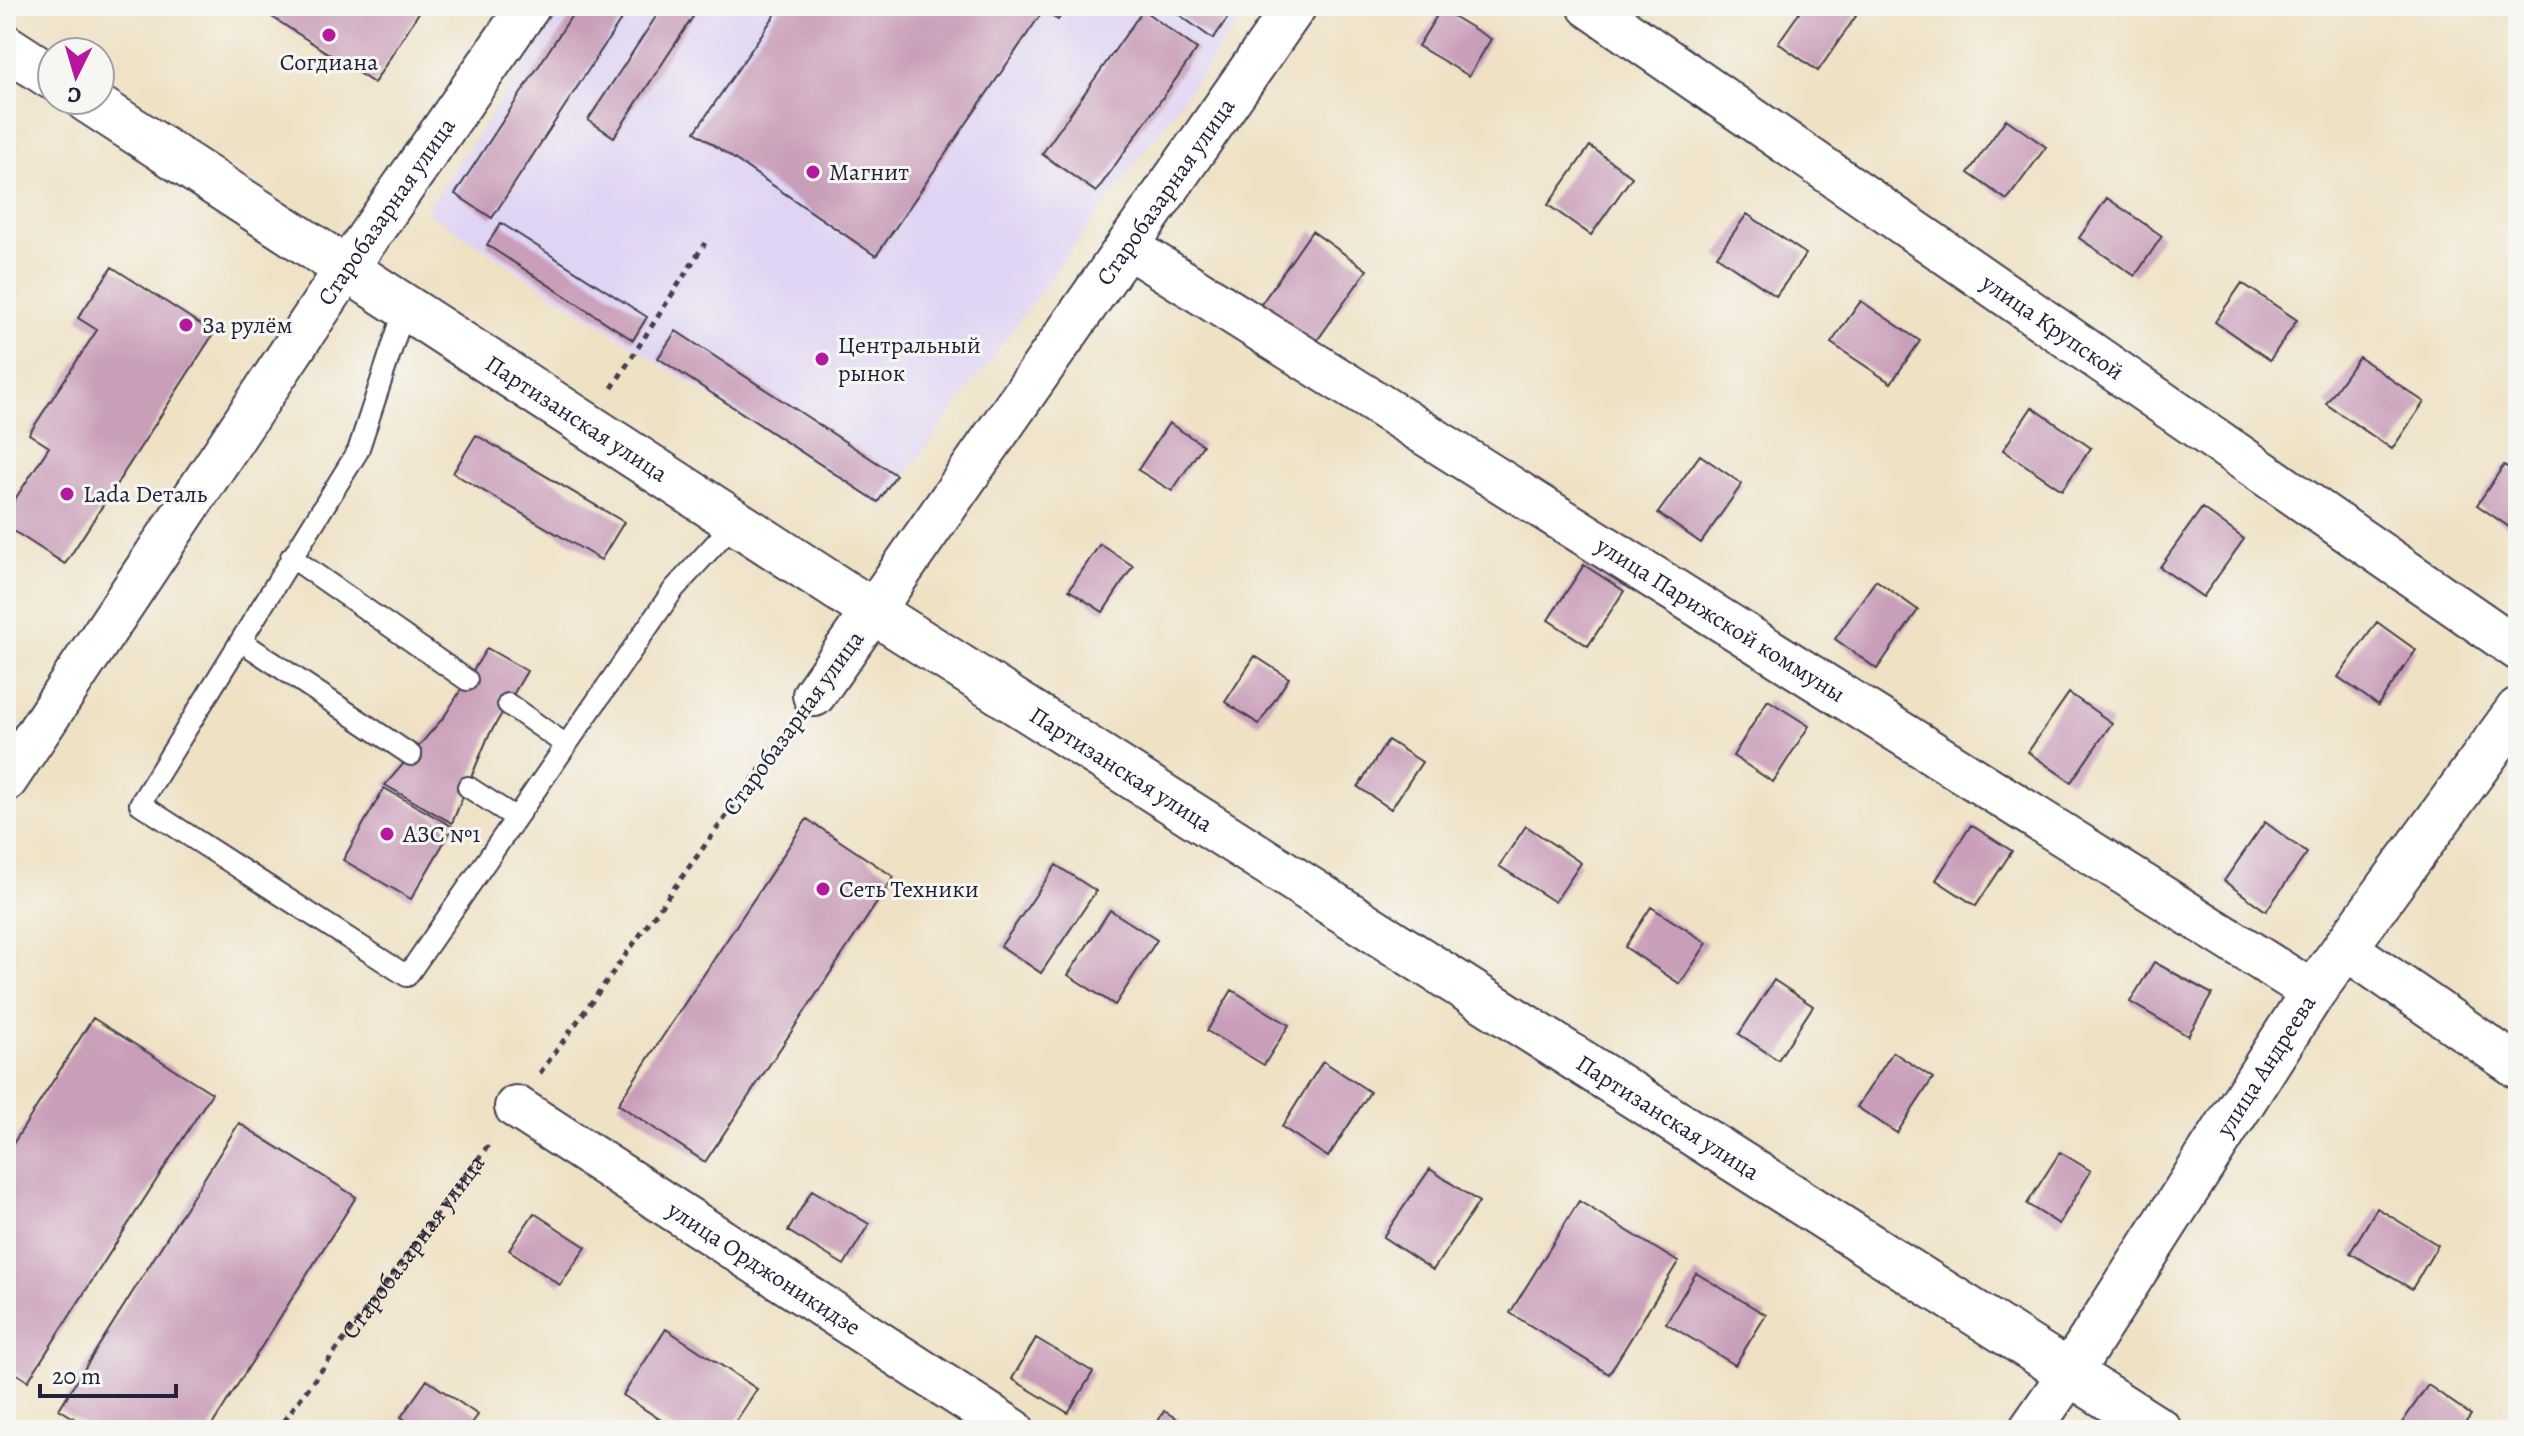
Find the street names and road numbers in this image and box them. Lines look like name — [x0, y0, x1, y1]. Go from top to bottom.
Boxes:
street label: Старобазарная улица — [1089, 91, 1242, 292]
street label: Старобазарная улица — [310, 111, 463, 312]
street label: улица Крупской — [1974, 266, 2130, 387]
street label: Партизанская улица — [479, 347, 674, 490]
street label: улица Парижской коммуны — [1589, 529, 1851, 710]
street label: Старобазарная улица — [715, 624, 871, 822]
street label: Партизанская улица — [1023, 699, 1219, 840]
street label: улица Андреева — [2208, 988, 2323, 1143]
street label: Партизанская улица — [1570, 1047, 1766, 1188]
street label: Старобазарная улица — [334, 1148, 492, 1346]
street label: улица Орджоникидзе — [661, 1193, 867, 1343]

